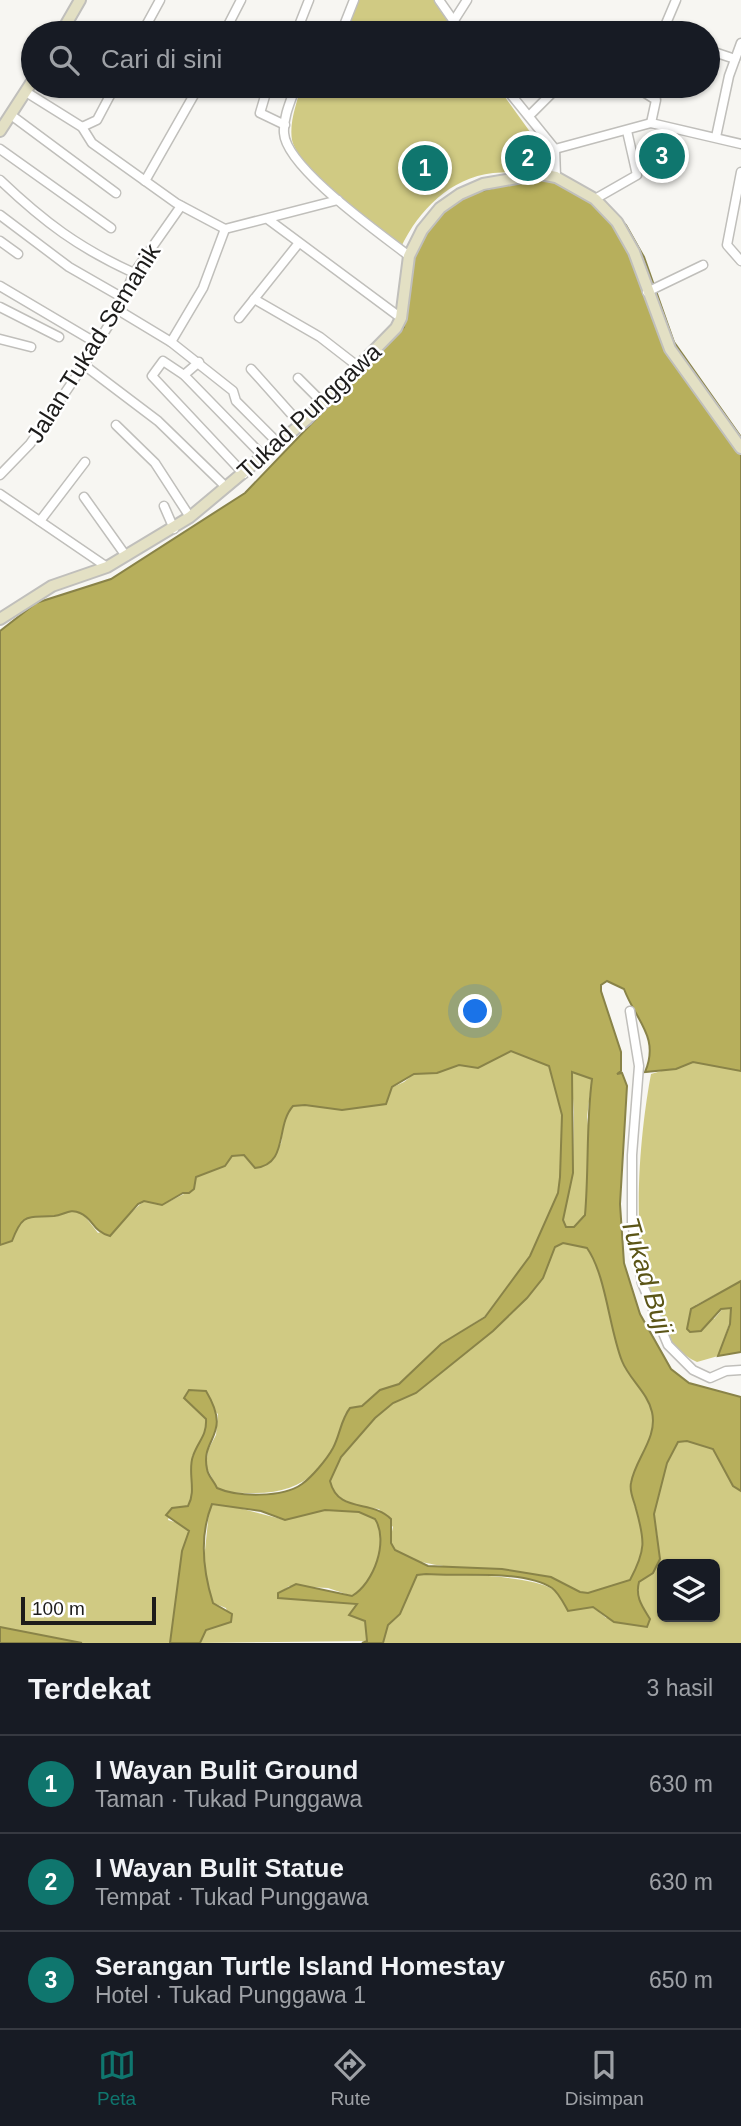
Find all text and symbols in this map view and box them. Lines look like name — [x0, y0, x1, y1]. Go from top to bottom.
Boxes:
search box — [21, 21, 720, 98]
icon: search — [45, 41, 83, 79]
text: Cari di sini — [101, 44, 222, 74]
pin: 3 — [639, 130, 685, 182]
pin: 2 — [505, 132, 551, 184]
pin: 1 — [402, 142, 448, 194]
street label: Jalan Tukad Semanik — [21, 238, 166, 447]
street label: Tukad Punggawa — [232, 337, 387, 484]
your location — [458, 994, 492, 1028]
water label: Tukad Buji — [615, 1214, 679, 1339]
map controls — [657, 1559, 720, 1622]
button: layers — [657, 1559, 720, 1622]
scale bar — [21, 1594, 156, 1626]
text: 100 m — [32, 1598, 85, 1619]
text: Terdekat — [28, 1672, 151, 1705]
text: 3 hasil — [647, 1675, 713, 1701]
text: I Wayan Bulit Ground — [95, 1755, 358, 1785]
text: 1 — [45, 1771, 57, 1797]
text: 630 m — [649, 1771, 713, 1797]
text: Taman · Tukad Punggawa — [95, 1786, 362, 1812]
text: I Wayan Bulit Statue — [95, 1853, 344, 1883]
text: 2 — [45, 1869, 57, 1895]
text: 630 m — [649, 1869, 713, 1895]
text: Tempat · Tukad Punggawa — [95, 1884, 369, 1910]
text: Serangan Turtle Island Homestay — [95, 1951, 505, 1981]
text: 3 — [45, 1967, 57, 1993]
text: 650 m — [649, 1967, 713, 1993]
text: Hotel · Tukad Punggawa 1 — [95, 1982, 366, 2008]
tab: Peta — [97, 2046, 136, 2110]
tab: Rute — [330, 2046, 371, 2110]
tab: Disimpan — [565, 2046, 644, 2110]

